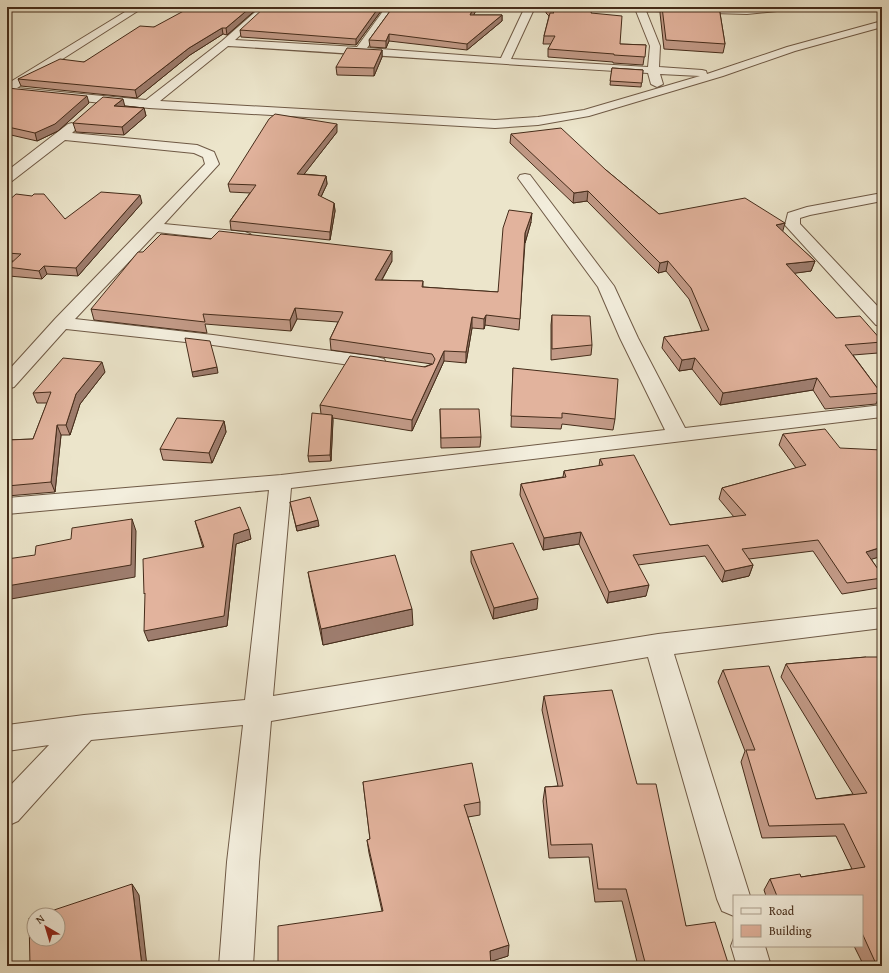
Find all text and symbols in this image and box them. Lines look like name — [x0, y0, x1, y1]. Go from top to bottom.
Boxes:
legend — [733, 895, 863, 947]
text: Road — [769, 902, 795, 919]
north arrow — [26, 907, 66, 947]
text: N — [32, 910, 48, 928]
text: Building — [769, 922, 812, 939]

